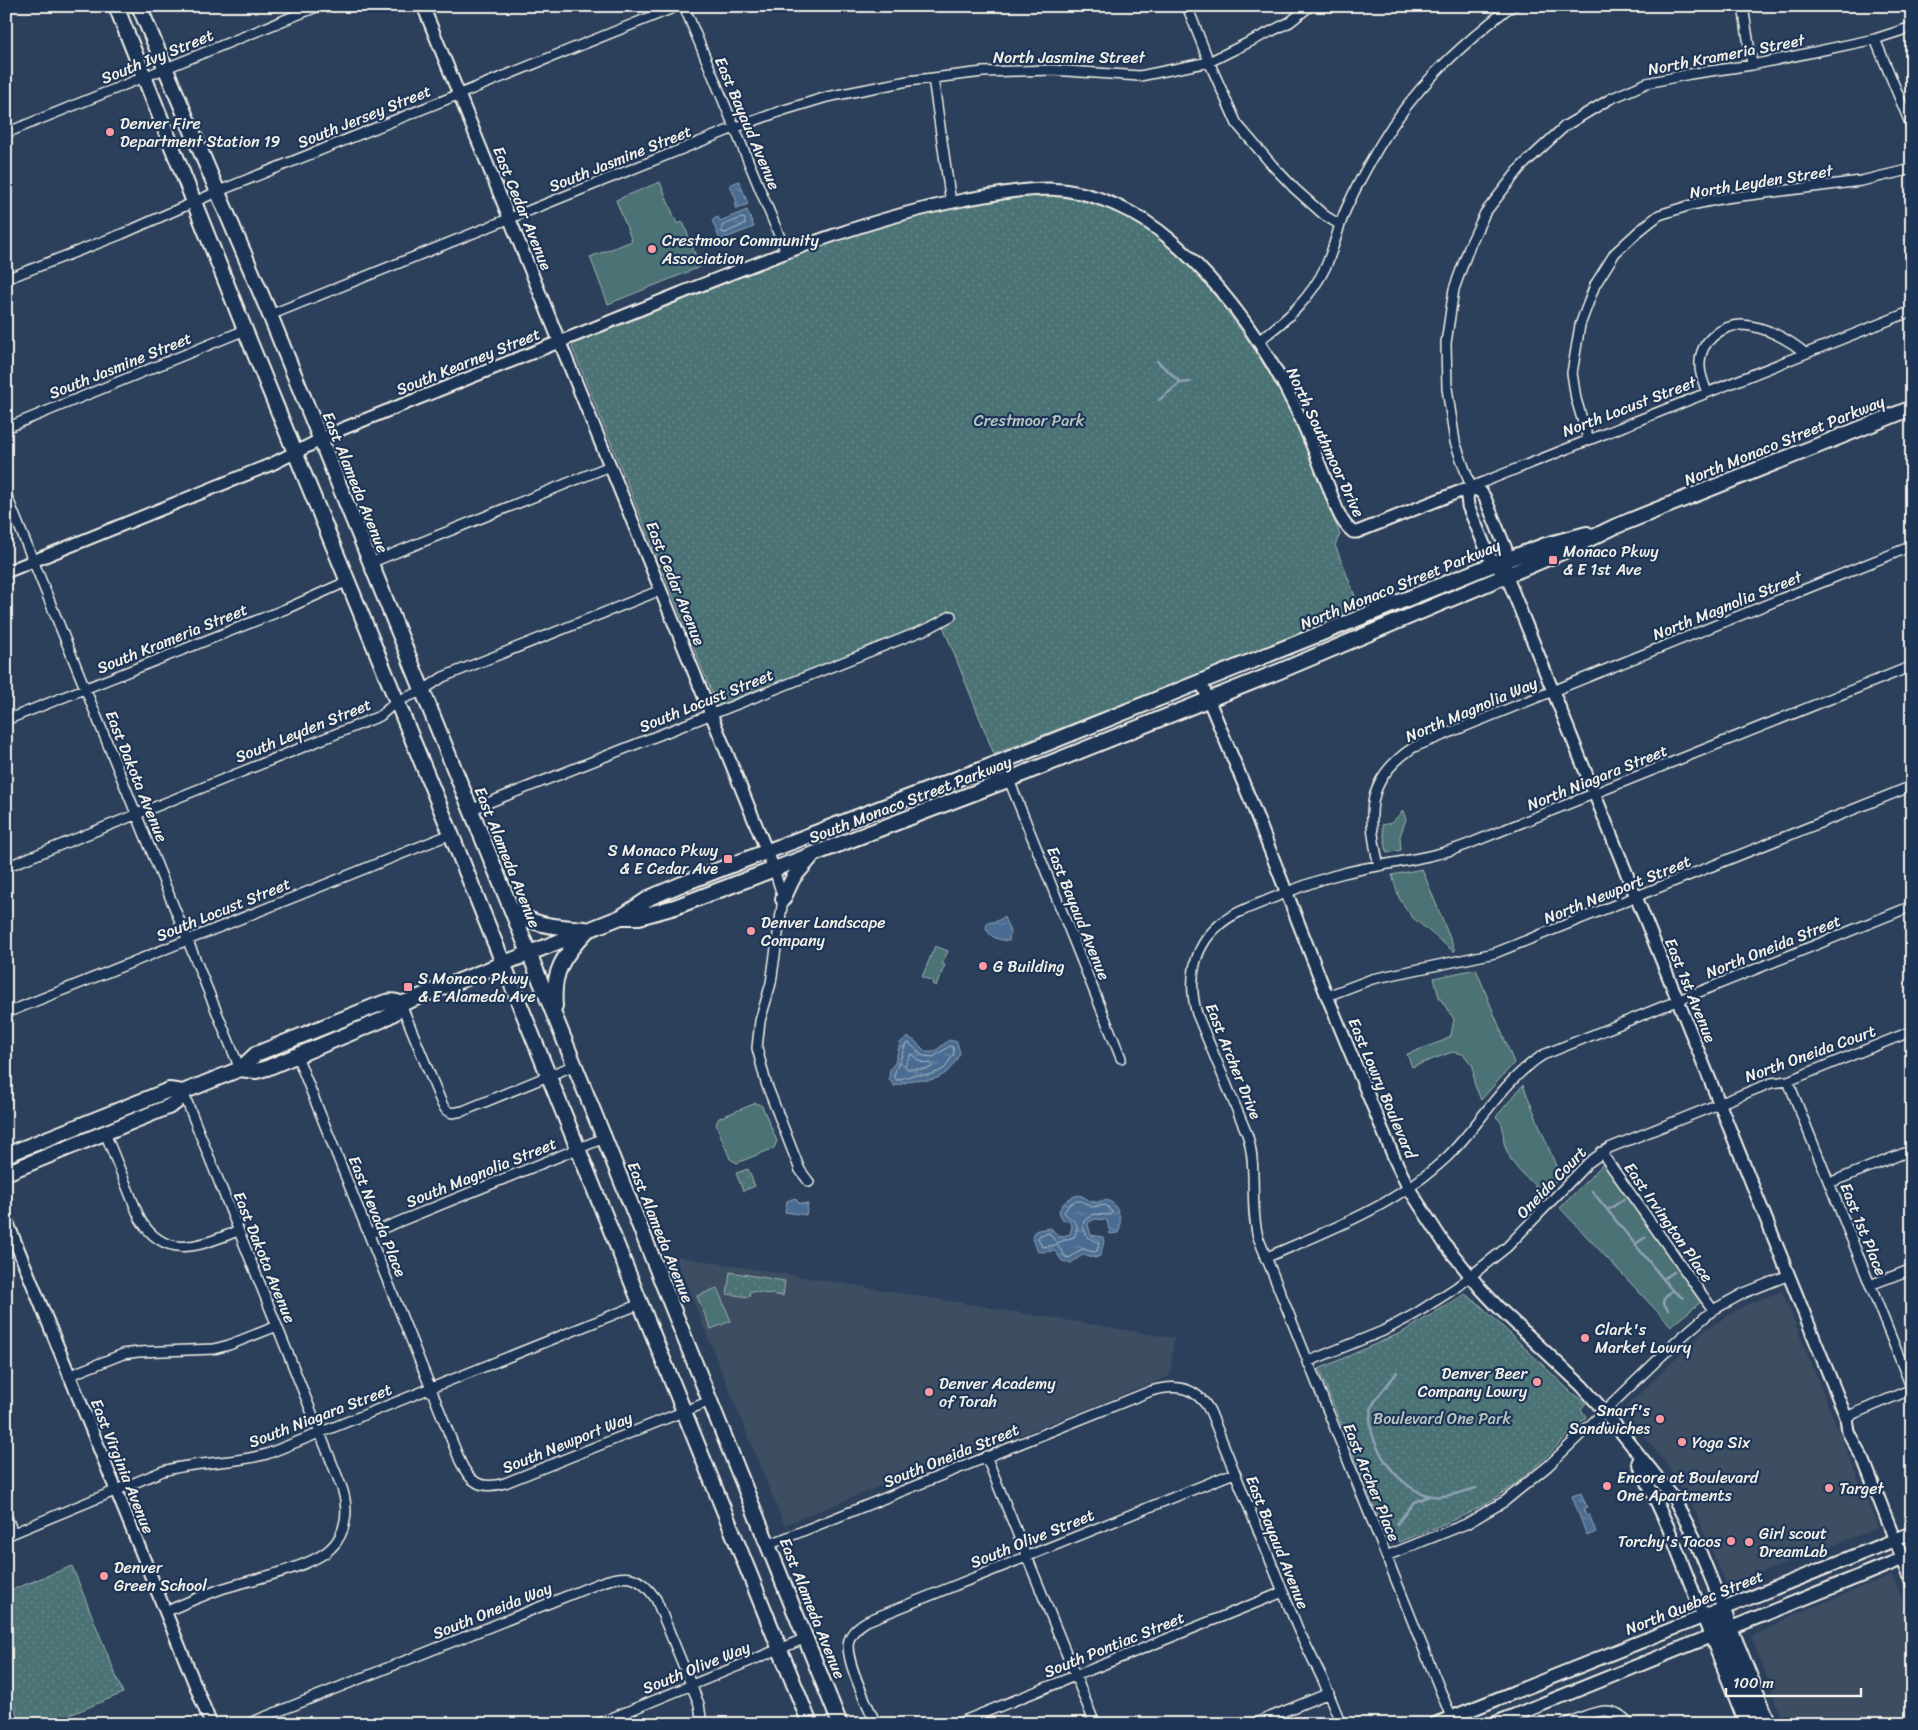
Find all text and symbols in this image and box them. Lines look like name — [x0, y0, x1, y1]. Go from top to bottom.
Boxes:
street label: South Ivy Street — [96, 21, 218, 92]
street label: North Krameria Street — [1645, 25, 1808, 84]
street label: North Jasmine Street — [993, 43, 1146, 72]
street label: East Bayaud Avenue — [706, 52, 789, 194]
street label: South Jersey Street — [293, 76, 435, 157]
place label: Denver Fire Department Station 19 — [120, 109, 281, 156]
street label: South Jasmine Street — [544, 117, 696, 200]
marker: Denver Fire Department Station 19 — [104, 126, 116, 138]
street label: East Cedar Avenue — [484, 142, 561, 275]
street label: North Leyden Street — [1687, 156, 1835, 207]
place label: Crestmoor Community Association — [661, 226, 819, 273]
marker: Crestmoor Community Association — [646, 243, 658, 255]
street label: South Kearney Street — [392, 319, 545, 404]
street label: South Jasmine Street — [44, 324, 196, 407]
street label: North Southmoor Drive — [1278, 362, 1373, 522]
street label: North Locust Street — [1558, 367, 1701, 445]
street label: North Monaco Street Parkway — [1679, 387, 1890, 494]
park label: Crestmoor Park — [974, 406, 1085, 435]
street label: East Alameda Avenue — [314, 407, 397, 557]
street label: East Cedar Avenue — [637, 517, 714, 650]
street label: North Monaco Street Parkway — [1295, 531, 1506, 638]
place label: Monaco Pkwy & E 1st Ave — [1563, 537, 1659, 584]
marker: Monaco Pkwy & E 1st Ave — [1547, 554, 1559, 566]
street label: North Magnolia Street — [1648, 562, 1807, 649]
street label: South Krameria Street — [92, 595, 252, 682]
street label: South Locust Street — [634, 660, 778, 741]
street label: North Magnolia Way — [1400, 668, 1543, 750]
street label: South Leyden Street — [231, 690, 376, 771]
street label: East Dakota Avenue — [97, 706, 176, 847]
street label: North Niagara Street — [1522, 736, 1672, 819]
street label: South Monaco Street Parkway — [804, 747, 1017, 852]
street label: East Alameda Avenue — [466, 782, 549, 932]
place label: S Monaco Pkwy & E Cedar Ave — [608, 836, 719, 883]
street label: East Bayaud Avenue — [1038, 842, 1119, 985]
street label: North Newport Street — [1539, 847, 1695, 932]
marker: S Monaco Pkwy & E Cedar Ave — [722, 853, 734, 865]
street label: South Locust Street — [151, 869, 295, 950]
street label: North Oneida Street — [1701, 906, 1845, 987]
place label: Denver Landscape Company — [761, 908, 886, 955]
marker: Denver Landscape Company — [745, 925, 757, 937]
street label: East 1st Avenue — [1656, 933, 1725, 1047]
place label: G Building — [993, 952, 1065, 981]
marker: G Building — [977, 960, 989, 972]
place label: S Monaco Pkwy & E Alameda Ave — [418, 964, 536, 1011]
marker: S Monaco Pkwy & E Alameda Ave — [402, 981, 414, 993]
street label: East Archer Drive — [1197, 999, 1270, 1124]
street label: East Lowry Boulevard — [1340, 1013, 1426, 1165]
street label: North Oneida Court — [1740, 1016, 1880, 1091]
street label: South Magnolia Street — [401, 1129, 561, 1216]
street label: Oneida Court — [1509, 1139, 1594, 1226]
street label: East Nevada Place — [340, 1151, 415, 1282]
street label: East Irvington Place — [1616, 1156, 1721, 1289]
street label: East Alameda Avenue — [619, 1157, 702, 1307]
street label: East 1st Place — [1832, 1178, 1895, 1280]
street label: East Dakota Avenue — [225, 1187, 304, 1328]
place label: Clark's Market Lowry — [1595, 1315, 1692, 1362]
marker: Clark's Market Lowry — [1579, 1332, 1591, 1344]
place label: Denver Beer Company Lowry — [1418, 1359, 1528, 1406]
place label: Denver Academy of Torah — [939, 1369, 1056, 1416]
street label: South Niagara Street — [244, 1375, 396, 1456]
marker: Denver Beer Company Lowry — [1531, 1376, 1543, 1388]
marker: Denver Academy of Torah — [923, 1386, 935, 1398]
street label: East Virginia Avenue — [82, 1394, 163, 1538]
place label: Snarf's Sandwiches — [1569, 1396, 1651, 1443]
street label: South Newport Way — [497, 1403, 638, 1482]
park label: Boulevard One Park — [1373, 1404, 1511, 1433]
marker: Snarf's Sandwiches — [1654, 1413, 1666, 1425]
street label: South Oneida Street — [879, 1415, 1024, 1496]
street label: East Archer Place — [1335, 1418, 1409, 1546]
place label: Yoga Six — [1692, 1428, 1751, 1457]
marker: Yoga Six — [1676, 1436, 1688, 1448]
place label: Encore at Boulevard One Apartments — [1617, 1463, 1760, 1510]
street label: East Bayaud Avenue — [1237, 1471, 1318, 1614]
place label: Target — [1839, 1474, 1884, 1503]
marker: Encore at Boulevard One Apartments — [1601, 1480, 1613, 1492]
marker: Target — [1823, 1482, 1835, 1494]
street label: South Olive Street — [966, 1500, 1099, 1577]
place label: Girl scout DreamLab — [1759, 1519, 1828, 1566]
place label: Torchy's Tacos — [1618, 1527, 1722, 1556]
street label: East Alameda Avenue — [771, 1533, 854, 1683]
marker: Torchy's Tacos — [1725, 1535, 1737, 1547]
marker: Girl scout DreamLab — [1743, 1536, 1755, 1548]
place label: Denver Green School — [114, 1553, 207, 1600]
street label: North Quebec Street — [1621, 1561, 1768, 1643]
marker: Denver Green School — [98, 1570, 110, 1582]
street label: South Oneida Way — [428, 1573, 557, 1648]
street label: South Pontiac Street — [1039, 1603, 1189, 1686]
street label: South Olive Way — [638, 1632, 755, 1702]
scale bar — [1726, 1665, 1860, 1697]
text: 100 m — [1733, 1670, 1774, 1696]

